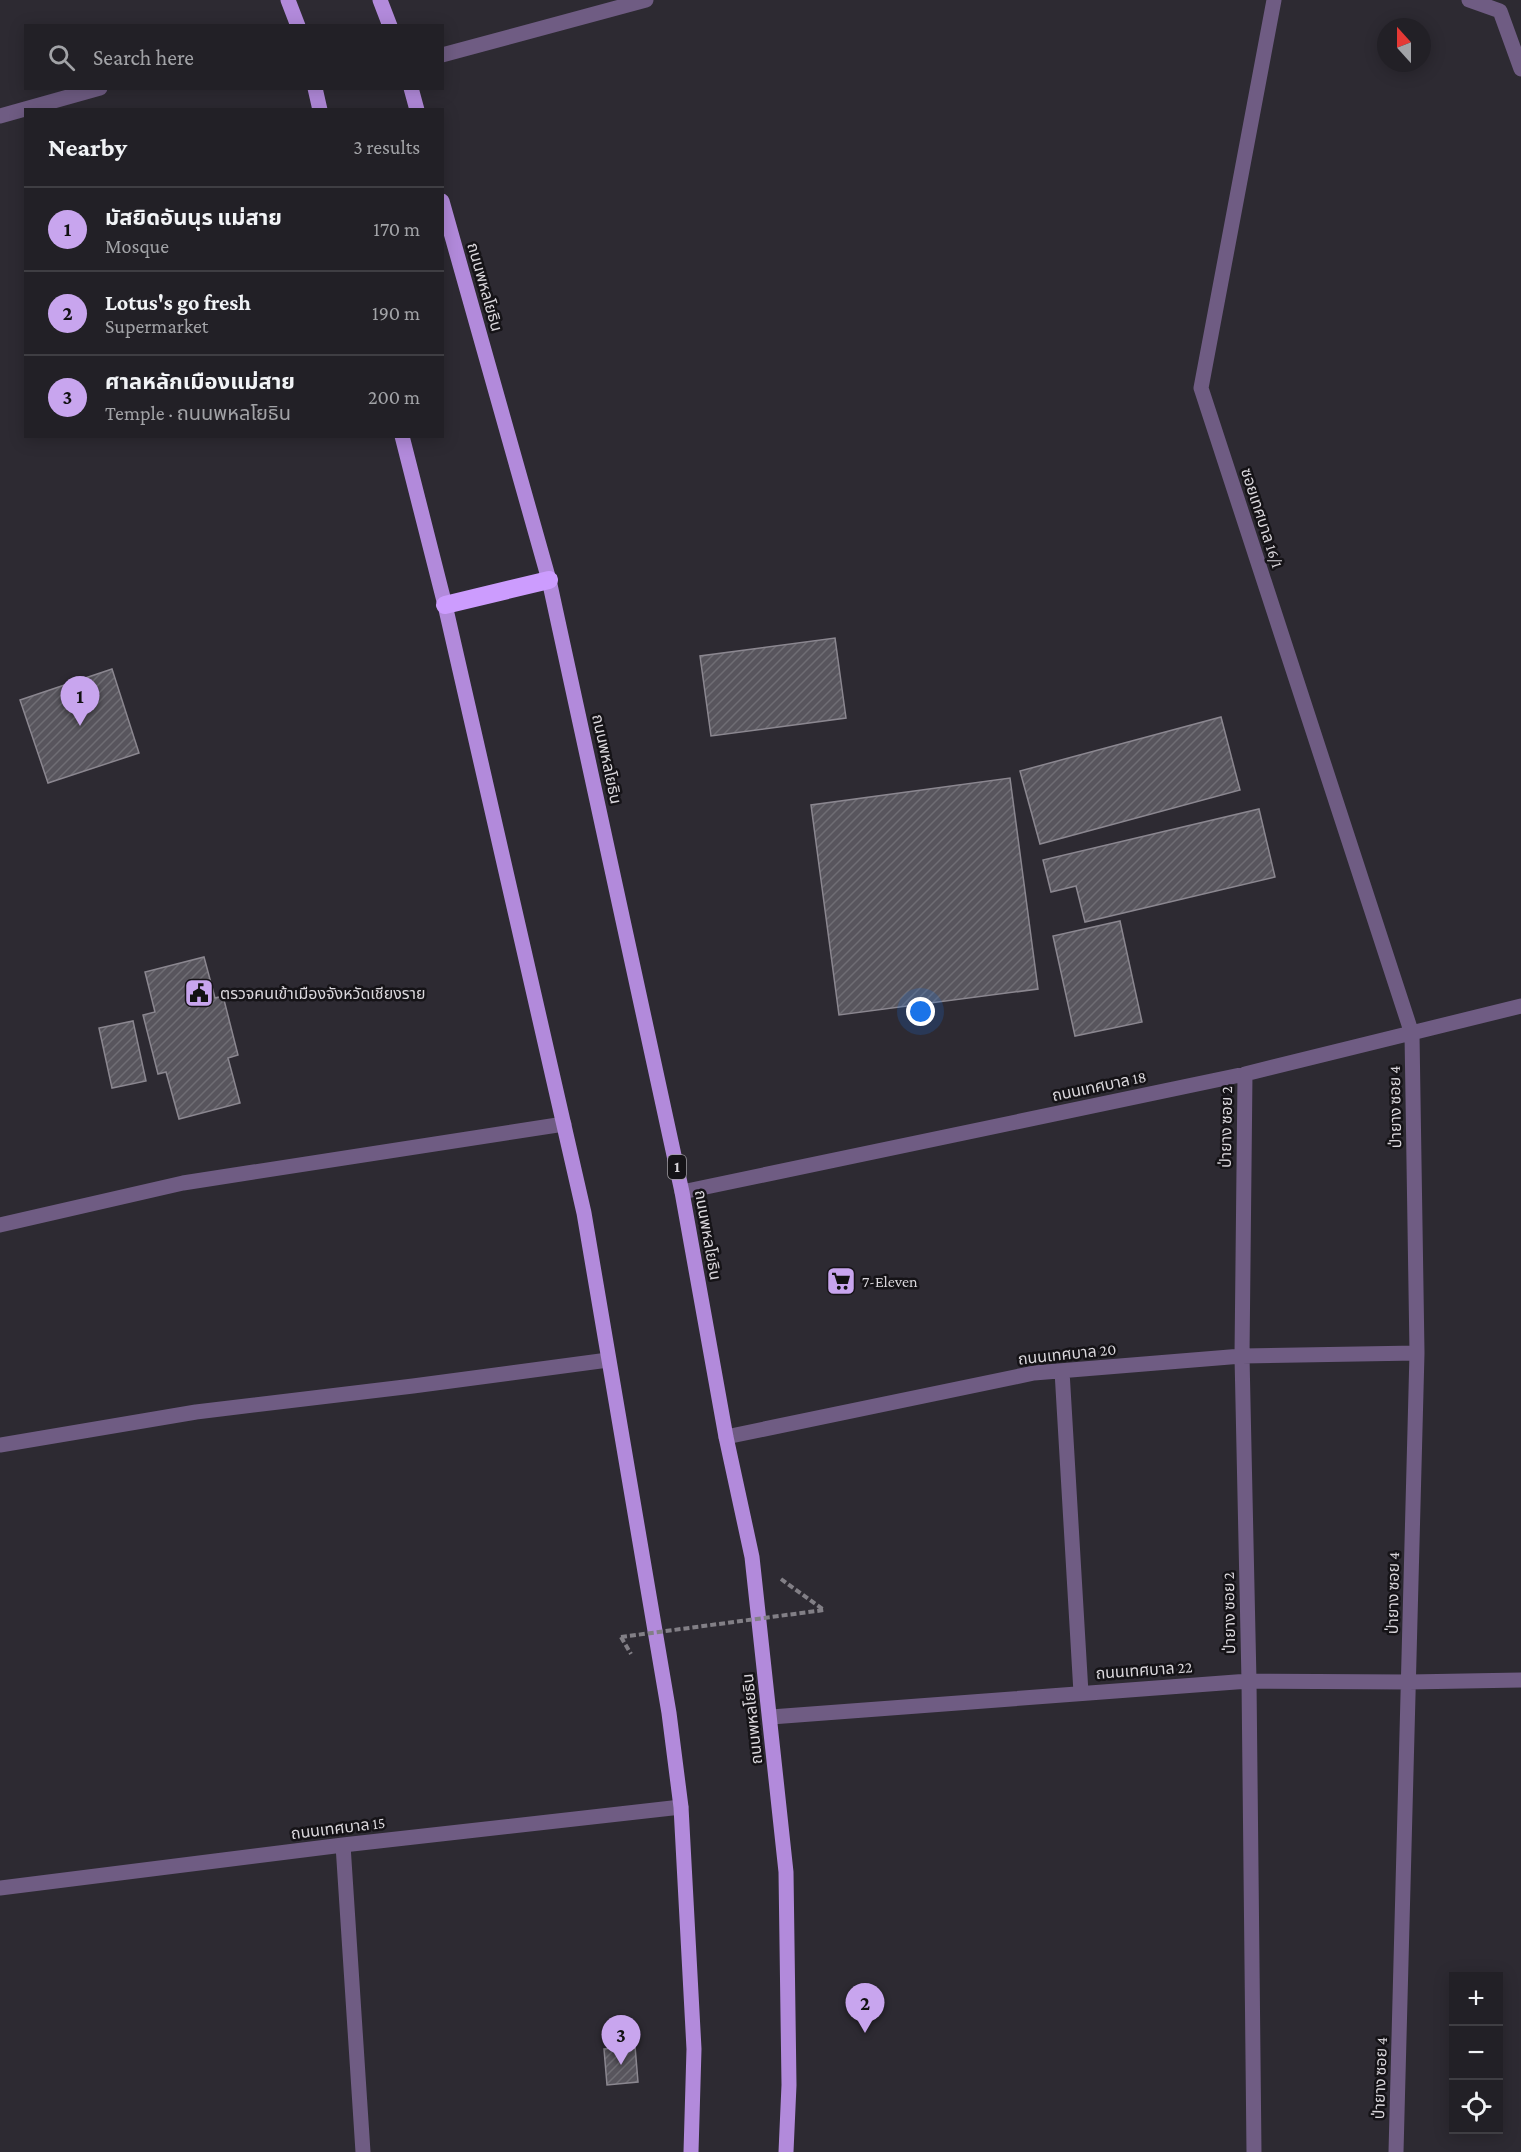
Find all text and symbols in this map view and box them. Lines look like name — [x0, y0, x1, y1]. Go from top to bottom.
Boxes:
north arrow — [1377, 18, 1431, 72]
search box — [24, 24, 444, 90]
icon: search — [45, 41, 78, 74]
text: Search here — [93, 45, 194, 70]
text: Nearby — [48, 133, 127, 162]
text: 3 results — [353, 136, 420, 158]
text: มัสยิดอันนุร แม่สาย — [105, 205, 282, 230]
text: 1 — [64, 218, 71, 240]
text: 170 m — [373, 218, 420, 240]
text: Mosque — [105, 235, 169, 257]
street label: ถนนพหลโยธิน — [464, 241, 506, 333]
text: Lotus's go fresh — [105, 290, 251, 315]
text: 2 — [62, 302, 73, 324]
text: 190 m — [372, 302, 420, 324]
text: Supermarket — [105, 315, 208, 337]
text: ศาลหลักเมืองแม่สาย — [105, 369, 295, 394]
text: 3 — [63, 386, 72, 408]
text: 200 m — [368, 386, 420, 408]
text: Temple · ถนนพหลโยธิน — [105, 402, 291, 424]
street label: ซอยเทศบาล 16/1 — [1238, 466, 1286, 570]
pin: 1 — [60, 676, 100, 726]
street label: ถนนพหลโยธิน — [589, 713, 625, 805]
public building icon: ตรวจคนเข้าเมืองจังหวัดเชียงราย — [183, 977, 215, 1009]
place label: ตรวจคนเข้าเมืองจังหวัดเชียงราย — [220, 985, 426, 1002]
your location — [906, 997, 935, 1026]
street label: ป่ายาง ซอย 4 — [1386, 1066, 1404, 1148]
street label: ถนนเทศบาล 18 — [1050, 1068, 1148, 1104]
street label: ป่ายาง ซอย 2 — [1217, 1085, 1235, 1168]
road number: 1 — [668, 1155, 686, 1179]
street label: ถนนพหลโยธิน — [692, 1189, 724, 1281]
supermarket icon: 7-Eleven — [825, 1265, 857, 1297]
place label: 7-Eleven — [862, 1273, 918, 1290]
street label: ถนนเทศบาล 20 — [1017, 1340, 1117, 1368]
street label: ป่ายาง ซอย 4 — [1384, 1552, 1402, 1634]
street label: ป่ายาง ซอย 2 — [1220, 1571, 1238, 1654]
street label: ถนนเทศบาล 22 — [1095, 1658, 1193, 1682]
street label: ถนนพหลโยธิน — [739, 1673, 765, 1765]
street label: ถนนเทศบาล 15 — [290, 1814, 386, 1842]
map controls — [1449, 1972, 1503, 2134]
button: + — [1449, 1972, 1503, 2026]
pin: 2 — [846, 1984, 884, 2033]
pin: 3 — [602, 2016, 640, 2065]
button: − — [1449, 2026, 1503, 2080]
street label: ป่ายาง ซอย 4 — [1370, 2036, 1390, 2120]
button: locate — [1449, 2080, 1503, 2134]

